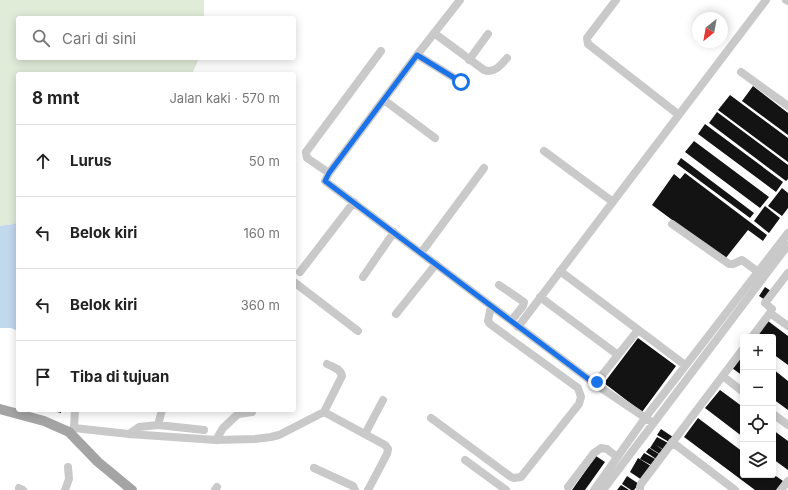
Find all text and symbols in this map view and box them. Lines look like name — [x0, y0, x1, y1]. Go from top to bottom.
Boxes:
north arrow — [692, 12, 728, 48]
search box — [16, 16, 296, 60]
icon: search — [30, 27, 52, 49]
text: Cari di sini — [62, 29, 136, 48]
route start — [452, 73, 470, 91]
text: 8 mnt — [32, 88, 79, 108]
text: Jalan kaki · 570 m — [169, 90, 280, 106]
icon: ahead — [32, 150, 54, 172]
text: Lurus — [70, 151, 112, 170]
text: 50 m — [249, 153, 280, 169]
icon: left — [32, 222, 54, 244]
text: Belok kiri — [70, 223, 137, 242]
text: 160 m — [243, 225, 280, 241]
icon: left — [32, 294, 54, 316]
text: Belok kiri — [70, 295, 137, 314]
text: 360 m — [241, 297, 280, 313]
map controls — [740, 334, 776, 478]
button: + — [740, 334, 776, 370]
icon: arrive — [32, 366, 54, 388]
text: Tiba di tujuan — [70, 367, 169, 386]
button: − — [740, 370, 776, 406]
route end — [588, 373, 606, 391]
button: locate — [740, 406, 776, 442]
button: layers — [740, 442, 776, 478]

